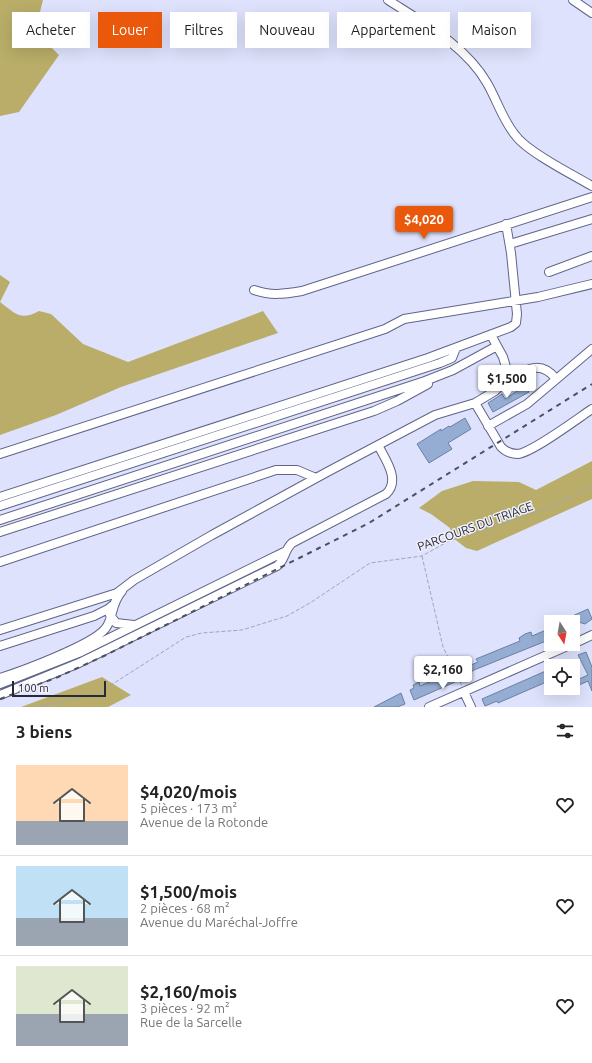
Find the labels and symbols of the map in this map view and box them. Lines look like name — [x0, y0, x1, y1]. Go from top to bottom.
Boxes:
pin: $4,020 — [391, 206, 457, 240]
pin: $1,500 — [474, 365, 540, 399]
street label: PARCOURS DU TRIAGE — [415, 499, 535, 553]
north arrow — [544, 615, 580, 651]
pin: $2,160 — [410, 656, 476, 690]
scale bar — [12, 679, 106, 698]

